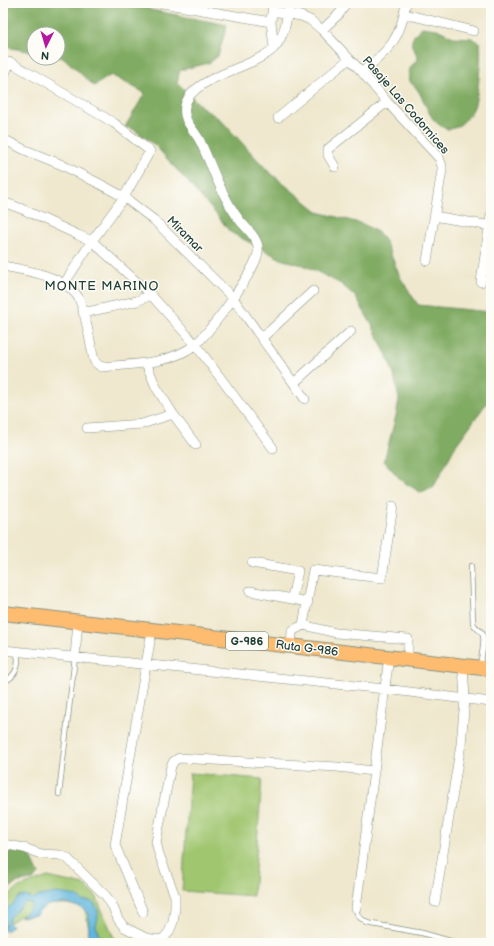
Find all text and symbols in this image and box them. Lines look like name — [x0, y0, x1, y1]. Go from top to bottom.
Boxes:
north arrow — [26, 26, 66, 66]
text: N — [40, 49, 50, 62]
street label: Pasaje Las Codornices — [359, 53, 452, 157]
street label: Miramar — [163, 213, 206, 256]
district label: MONTE MARINO — [45, 278, 159, 294]
road number: G-986 — [226, 632, 268, 650]
street label: Ruta G-986 — [275, 637, 339, 660]

